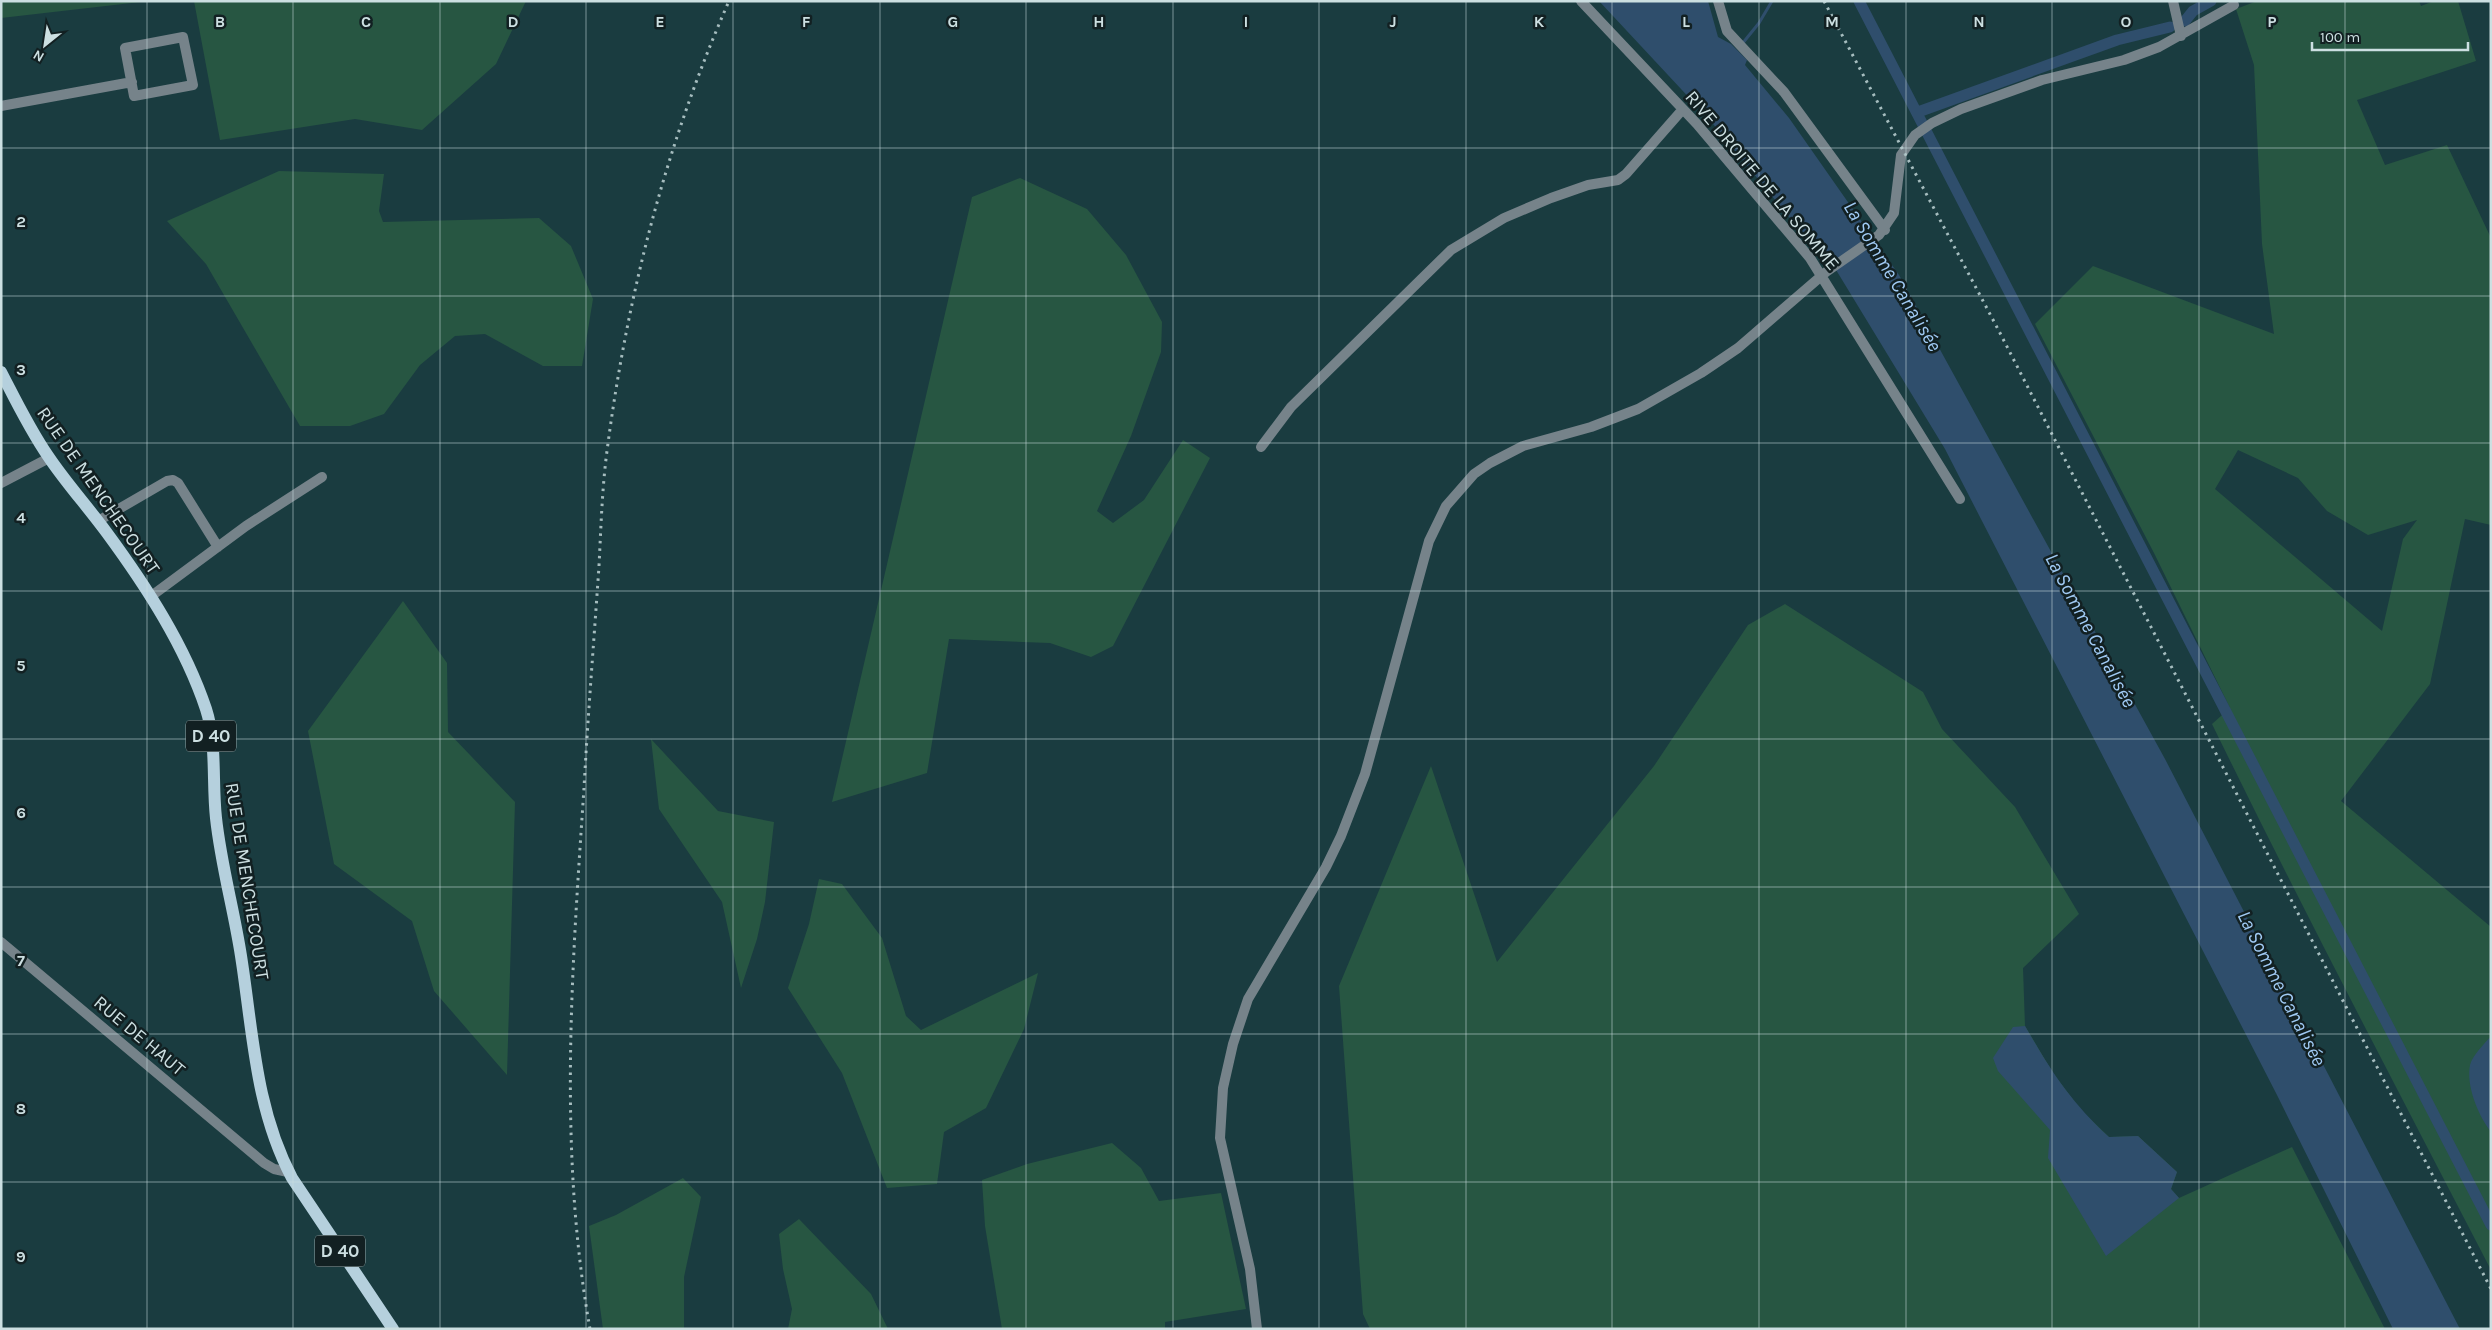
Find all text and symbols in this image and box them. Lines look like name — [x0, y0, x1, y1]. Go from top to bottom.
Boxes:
text: B — [215, 12, 225, 31]
text: C — [361, 12, 371, 31]
text: D — [508, 12, 519, 31]
text: E — [655, 12, 665, 31]
text: F — [802, 12, 811, 31]
text: G — [948, 12, 958, 31]
text: H — [1093, 12, 1105, 31]
text: I — [1244, 12, 1248, 31]
text: J — [1389, 12, 1397, 31]
text: K — [1534, 12, 1545, 31]
text: L — [1682, 12, 1690, 31]
text: M — [1825, 12, 1839, 31]
text: N — [1973, 12, 1985, 31]
text: O — [2121, 12, 2132, 31]
text: P — [2267, 12, 2277, 31]
north arrow — [20, 20, 70, 70]
scale bar — [2312, 20, 2468, 52]
text: 100 m — [2320, 28, 2360, 46]
text: N — [30, 46, 47, 66]
street label: RIVE DROITE DE LA SOMME — [1681, 86, 1844, 275]
water label: La Somme Canalisée — [1839, 197, 1946, 356]
text: 2 — [16, 212, 26, 231]
text: 3 — [16, 360, 26, 379]
street label: RUE DE MENCHECOURT — [32, 403, 165, 579]
text: 4 — [16, 508, 26, 527]
water label: La Somme Canalisée — [2040, 549, 2141, 711]
text: 5 — [16, 656, 26, 675]
road number: D 40 — [186, 720, 236, 751]
street label: RUE DE MENCHECOURT — [221, 781, 274, 982]
text: 6 — [16, 803, 26, 822]
water label: La Somme Canalisée — [2232, 907, 2331, 1070]
text: 7 — [17, 951, 25, 970]
street label: RUE DE HAUT — [89, 991, 190, 1081]
text: 8 — [16, 1099, 26, 1118]
road number: D 40 — [315, 1236, 365, 1266]
text: 9 — [16, 1247, 26, 1266]

